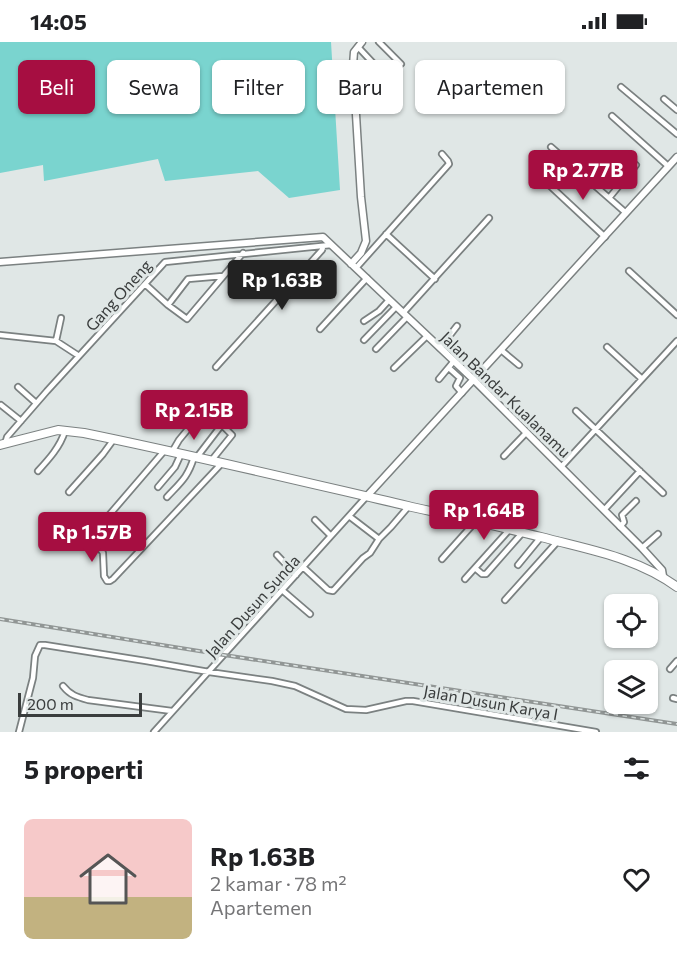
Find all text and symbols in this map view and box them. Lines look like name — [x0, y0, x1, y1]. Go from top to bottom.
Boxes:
text: 14:05 — [30, 8, 87, 35]
chip: Beli — [18, 60, 95, 114]
chip: Sewa — [107, 60, 200, 114]
chip: Filter — [212, 60, 305, 114]
chip: Baru — [317, 60, 403, 114]
chip: Apartemen — [415, 60, 565, 114]
pin: Rp 2.77B — [521, 150, 645, 201]
text: Rp 2.77B — [542, 157, 624, 181]
street label: Gang Oneng — [81, 255, 155, 335]
pin: Rp 1.63B — [220, 260, 344, 311]
text: Rp 1.63B — [242, 267, 322, 291]
street label: Jalan Bandar Kualanamu — [437, 327, 575, 461]
pin: Rp 2.15B — [132, 390, 256, 441]
text: Rp 2.15B — [155, 397, 233, 421]
pin: Rp 1.64B — [422, 490, 546, 541]
text: Rp 1.64B — [443, 497, 525, 521]
pin: Rp 1.57B — [30, 512, 154, 563]
text: Rp 1.57B — [52, 519, 132, 543]
street label: Jalan Dusun Sunda — [201, 551, 303, 661]
map controls — [604, 594, 658, 714]
button: locate — [604, 594, 658, 648]
button: layers — [604, 660, 658, 714]
street label: Jalan Dusun Karya I — [422, 681, 560, 723]
scale bar — [18, 690, 142, 718]
text: 200 m — [27, 694, 74, 713]
icon: filters — [620, 752, 653, 785]
text: 5 properti — [24, 753, 143, 784]
text: Rp 1.63B — [210, 840, 315, 871]
icon: home — [72, 843, 144, 915]
icon: heart — [620, 863, 653, 896]
text: 2 kamar · 78 m² — [210, 871, 346, 895]
text: Apartemen — [210, 895, 312, 919]

